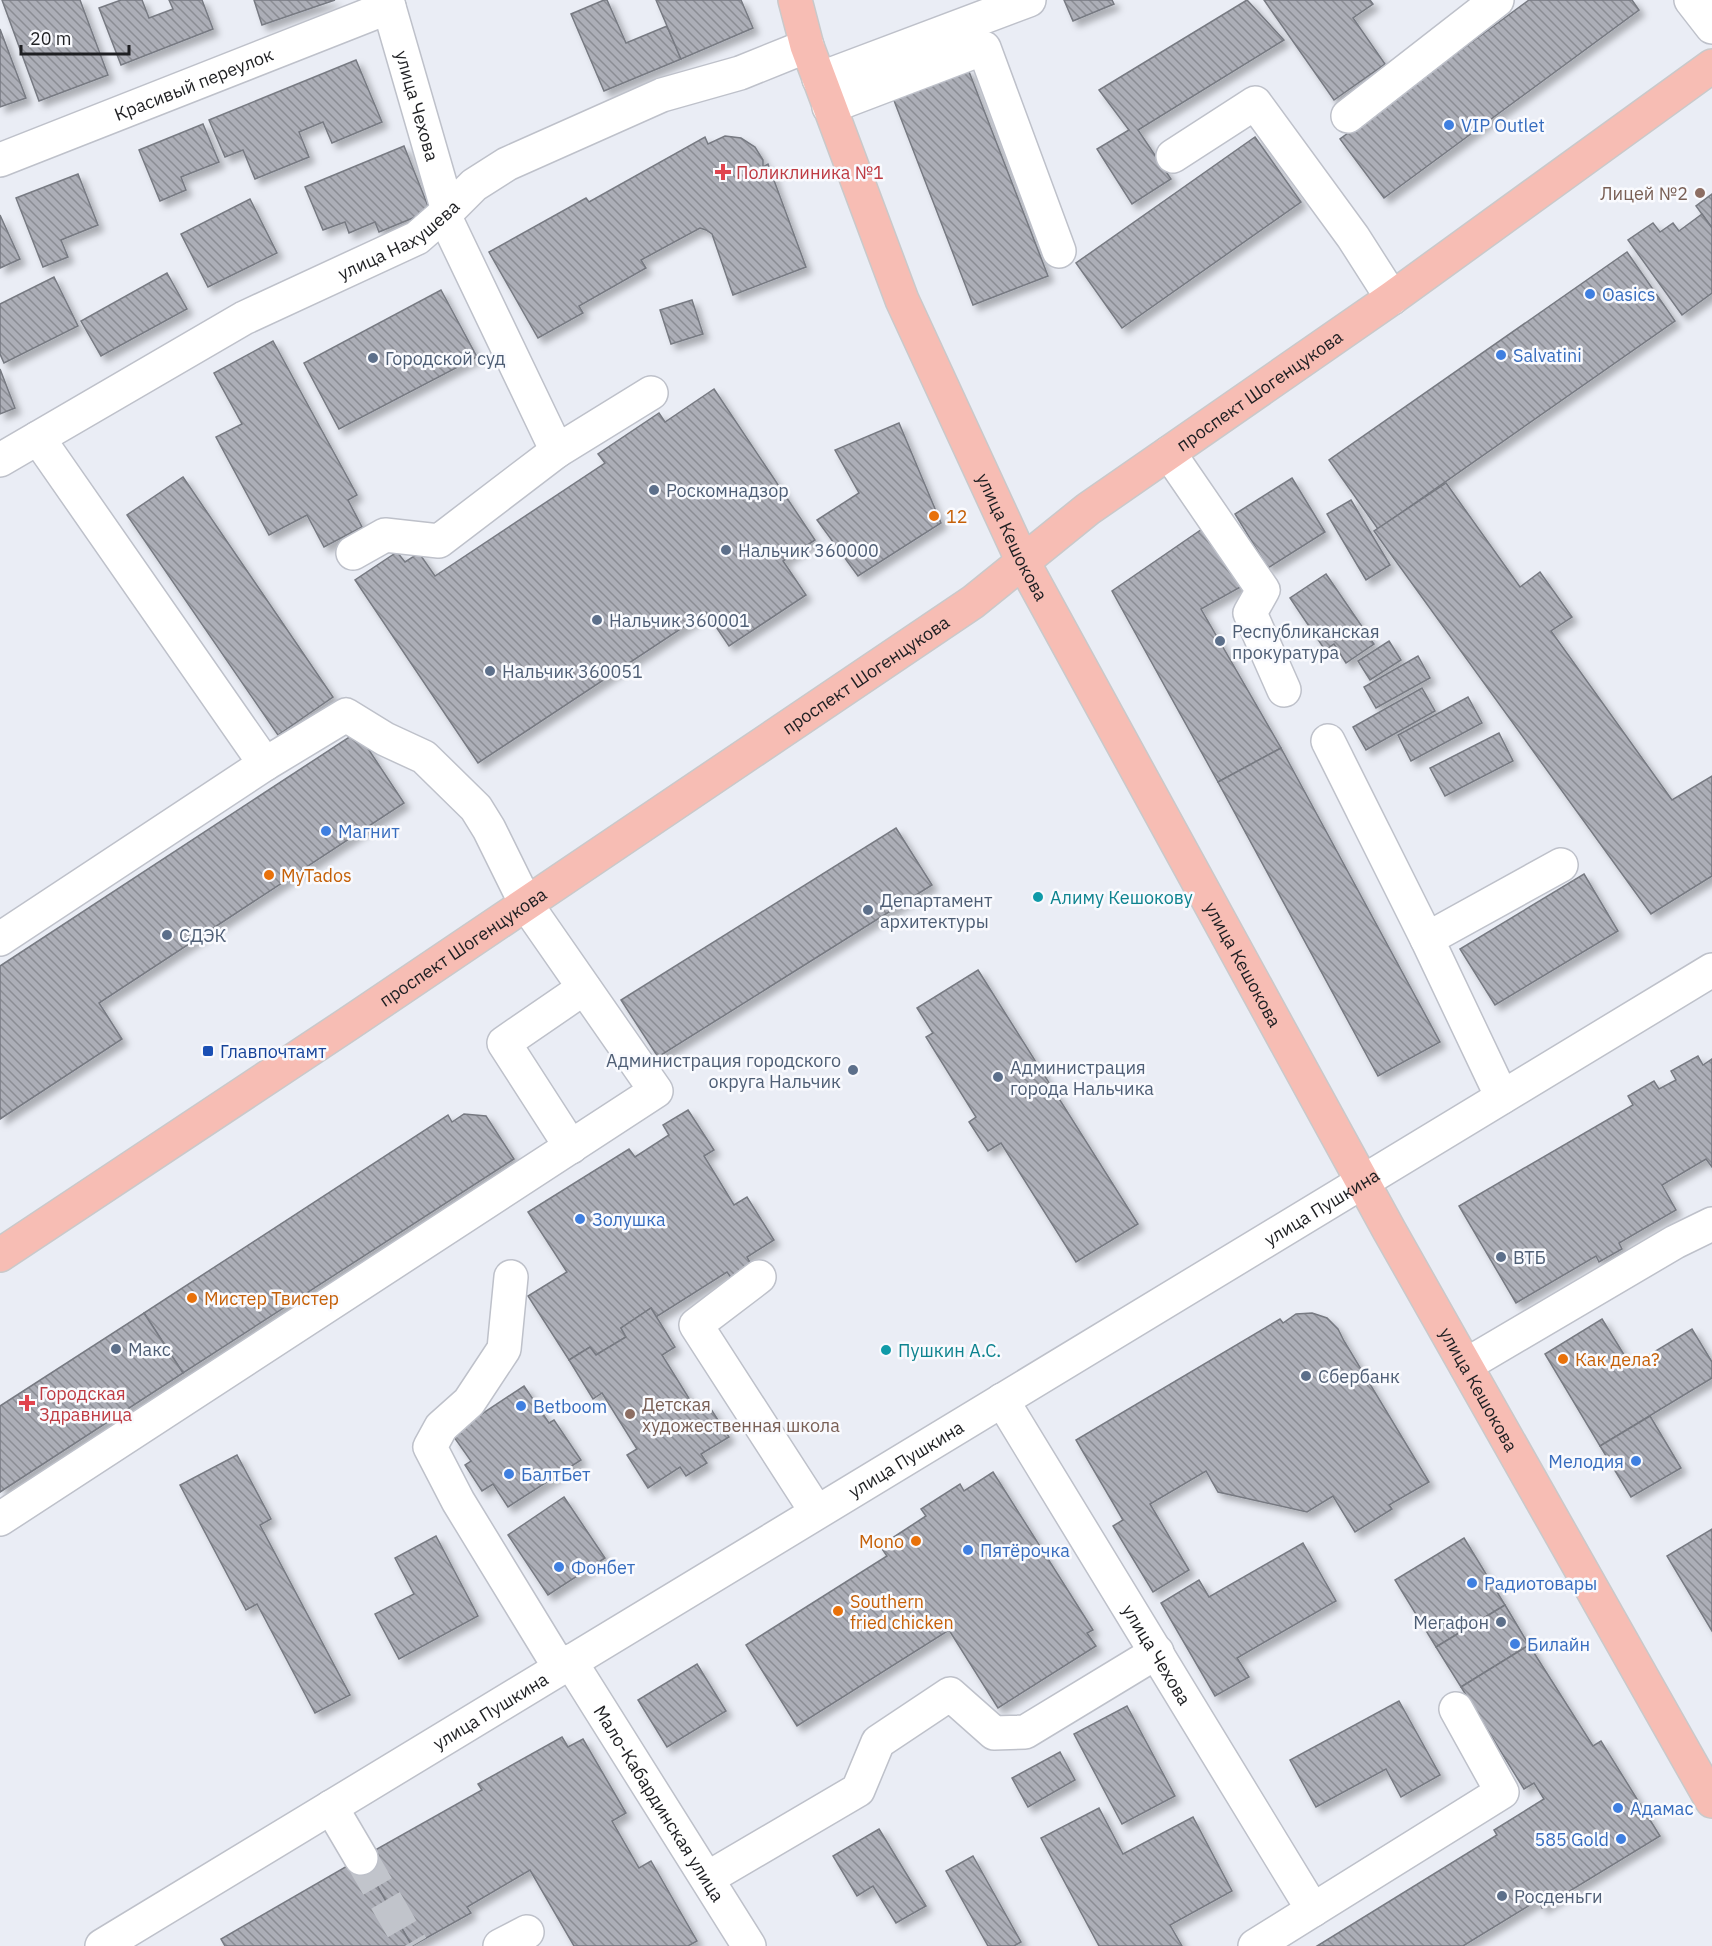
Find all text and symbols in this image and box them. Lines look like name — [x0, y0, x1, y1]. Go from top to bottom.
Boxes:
scale bar — [21, 18, 129, 56]
text: 20 m — [30, 27, 72, 50]
street label: Красивый переулок — [111, 42, 276, 125]
street label: улица Чехова — [391, 48, 445, 164]
place label: VIP Outlet — [1461, 114, 1545, 137]
marker: VIP Outlet — [1442, 118, 1456, 132]
place label: Поликлиника №1 — [736, 161, 884, 184]
marker: Поликлиника №1 — [714, 163, 732, 181]
place label: Лицей №2 — [1600, 182, 1688, 205]
marker: Лицей №2 — [1693, 186, 1707, 200]
street label: улица Нахушева — [334, 195, 464, 285]
place label: Oasics — [1602, 283, 1655, 306]
marker: Oasics — [1583, 287, 1597, 301]
street label: проспект Шогенцукова — [1172, 324, 1347, 456]
place label: Salvatini — [1513, 344, 1582, 367]
place label: Городской суд — [385, 347, 506, 370]
marker: Salvatini — [1494, 348, 1508, 362]
marker: Городской суд — [366, 351, 380, 365]
street label: улица Кешокова — [972, 469, 1054, 605]
place label: Роскомнадзор — [666, 479, 789, 502]
marker: Роскомнадзор — [647, 483, 661, 497]
place label: 12 — [946, 505, 968, 528]
marker: 12 — [927, 509, 941, 523]
place label: Нальчик 360000 — [738, 539, 879, 562]
marker: Нальчик 360000 — [719, 543, 733, 557]
place label: Нальчик 360001 — [609, 609, 750, 632]
street label: проспект Шогенцукова — [777, 610, 954, 739]
marker: Нальчик 360001 — [590, 613, 604, 627]
place label: Республиканская прокуратура — [1232, 620, 1380, 664]
marker: Республиканская прокуратура — [1213, 634, 1227, 648]
place label: Нальчик 360051 — [502, 660, 643, 683]
marker: Нальчик 360051 — [483, 664, 497, 678]
place label: Магнит — [338, 820, 400, 843]
marker: Магнит — [319, 824, 333, 838]
place label: MyTados — [281, 864, 352, 887]
marker: MyTados — [262, 868, 276, 882]
street label: проспект Шогенцукова — [375, 882, 551, 1011]
place label: Алиму Кешокову — [1050, 886, 1193, 909]
place label: Департамент архитектуры — [880, 889, 993, 933]
marker: Алиму Кешокову — [1031, 890, 1045, 904]
street label: улица Кешокова — [1200, 898, 1287, 1031]
marker: Департамент архитектуры — [861, 903, 875, 917]
place label: СДЭК — [179, 924, 227, 947]
marker: СДЭК — [160, 928, 174, 942]
place label: Главпочтамт — [220, 1040, 327, 1063]
marker: Главпочтамт — [201, 1044, 215, 1058]
place label: Администрация городского округа Нальчик — [606, 1049, 841, 1093]
place label: Администрация города Нальчика — [1010, 1056, 1154, 1100]
marker: Администрация городского округа Нальчик — [846, 1063, 860, 1077]
marker: Администрация города Нальчика — [991, 1070, 1005, 1084]
street label: улица Пушкина — [1260, 1163, 1384, 1250]
place label: Золушка — [592, 1208, 666, 1231]
marker: Золушка — [573, 1212, 587, 1226]
place label: ВТБ — [1513, 1246, 1546, 1269]
marker: ВТБ — [1494, 1250, 1508, 1264]
place label: Мистер Твистер — [204, 1287, 339, 1310]
marker: Мистер Твистер — [185, 1291, 199, 1305]
street label: улица Кешокова — [1435, 1323, 1524, 1456]
place label: Макс — [128, 1338, 171, 1361]
place label: Пушкин А.С. — [898, 1339, 1001, 1362]
marker: Макс — [109, 1342, 123, 1356]
marker: Пушкин А.С. — [879, 1343, 893, 1357]
place label: Как дела? — [1575, 1348, 1660, 1371]
marker: Как дела? — [1556, 1352, 1570, 1366]
place label: Сбербанк — [1318, 1365, 1400, 1388]
marker: Сбербанк — [1299, 1369, 1313, 1383]
place label: Городская Здравница — [39, 1382, 132, 1426]
place label: Детская художественная школа — [642, 1393, 840, 1437]
place label: Betboom — [533, 1395, 607, 1418]
marker: Городская Здравница — [20, 1396, 34, 1410]
marker: Betboom — [514, 1399, 528, 1413]
marker: Детская художественная школа — [623, 1407, 637, 1421]
street label: улица Пушкина — [844, 1415, 968, 1502]
place label: Мелодия — [1548, 1450, 1624, 1473]
marker: Мелодия — [1629, 1454, 1643, 1468]
place label: БалтБет — [521, 1463, 591, 1486]
marker: БалтБет — [502, 1467, 516, 1481]
place label: Mono — [859, 1530, 904, 1553]
marker: Mono — [909, 1534, 923, 1548]
place label: Пятёрочка — [980, 1539, 1070, 1562]
marker: Пятёрочка — [961, 1543, 975, 1557]
place label: Фонбет — [571, 1556, 636, 1579]
marker: Фонбет — [552, 1560, 566, 1574]
place label: Радиотовары — [1484, 1572, 1597, 1595]
marker: Радиотовары — [1465, 1576, 1479, 1590]
place label: Southern fried chicken — [850, 1590, 954, 1634]
street label: улица Чехова — [1118, 1600, 1197, 1709]
marker: Southern fried chicken — [831, 1604, 845, 1618]
place label: Мегафон — [1413, 1611, 1489, 1634]
marker: Мегафон — [1494, 1615, 1508, 1629]
place label: Билайн — [1527, 1633, 1590, 1656]
marker: Билайн — [1508, 1637, 1522, 1651]
street label: улица Пушкина — [428, 1667, 552, 1754]
street label: Мало-Кабардинская улица — [589, 1701, 730, 1906]
place label: Адамас — [1630, 1797, 1693, 1820]
marker: Адамас — [1611, 1801, 1625, 1815]
place label: 585 Gold — [1534, 1828, 1609, 1851]
marker: 585 Gold — [1614, 1832, 1628, 1846]
place label: Росденьги — [1514, 1885, 1603, 1908]
marker: Росденьги — [1495, 1889, 1509, 1903]

